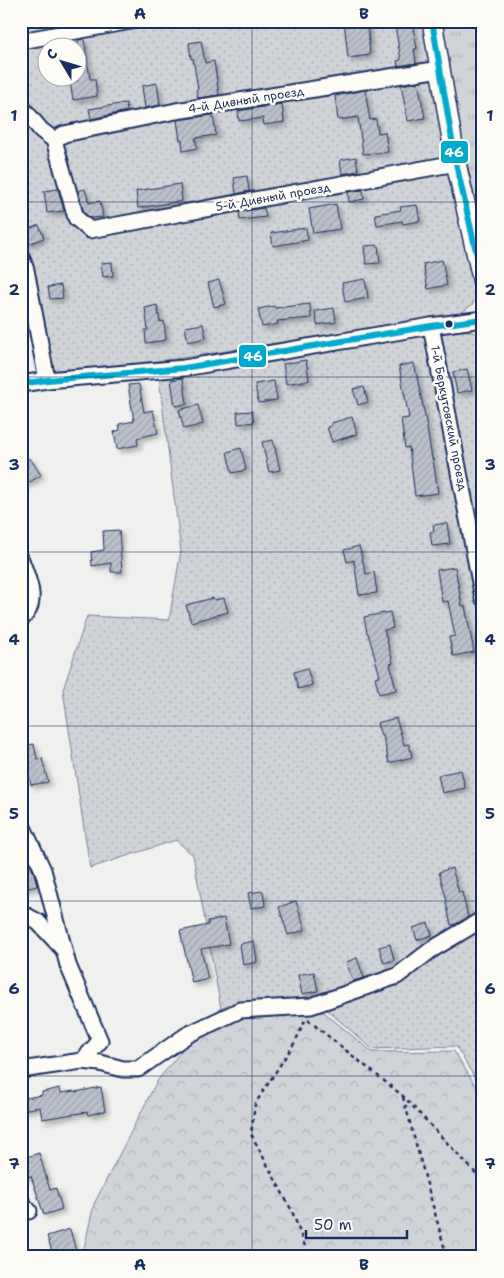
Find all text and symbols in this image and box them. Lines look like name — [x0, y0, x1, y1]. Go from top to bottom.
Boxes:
text: A — [134, 3, 146, 24]
text: B — [359, 3, 369, 24]
north arrow — [38, 38, 88, 88]
text: С — [42, 45, 61, 63]
street label: 4-й Дивный проезд — [187, 83, 306, 117]
text: 1 — [10, 105, 18, 126]
text: 1 — [486, 105, 494, 126]
line badge: 46 — [440, 140, 469, 164]
text: 46 — [444, 143, 464, 161]
street label: 5-й Дивный проезд — [214, 179, 332, 215]
text: 2 — [8, 279, 20, 300]
text: 2 — [484, 279, 496, 300]
unlabelled marker — [444, 319, 454, 329]
line badge: 46 — [238, 344, 267, 368]
street label: 1-й Беркутовский проезд — [427, 344, 471, 493]
text: 46 — [243, 347, 263, 365]
text: 3 — [8, 454, 20, 475]
text: 3 — [484, 454, 496, 475]
text: 4 — [8, 629, 20, 650]
text: 4 — [484, 629, 496, 650]
text: 5 — [9, 803, 19, 824]
text: 5 — [485, 803, 495, 824]
text: 6 — [8, 978, 20, 999]
text: 6 — [484, 978, 496, 999]
text: 7 — [8, 1153, 20, 1174]
text: 7 — [484, 1153, 496, 1174]
scale bar — [306, 1208, 408, 1240]
text: 50 m — [314, 1215, 352, 1235]
text: A — [134, 1254, 146, 1275]
text: B — [359, 1254, 369, 1275]

